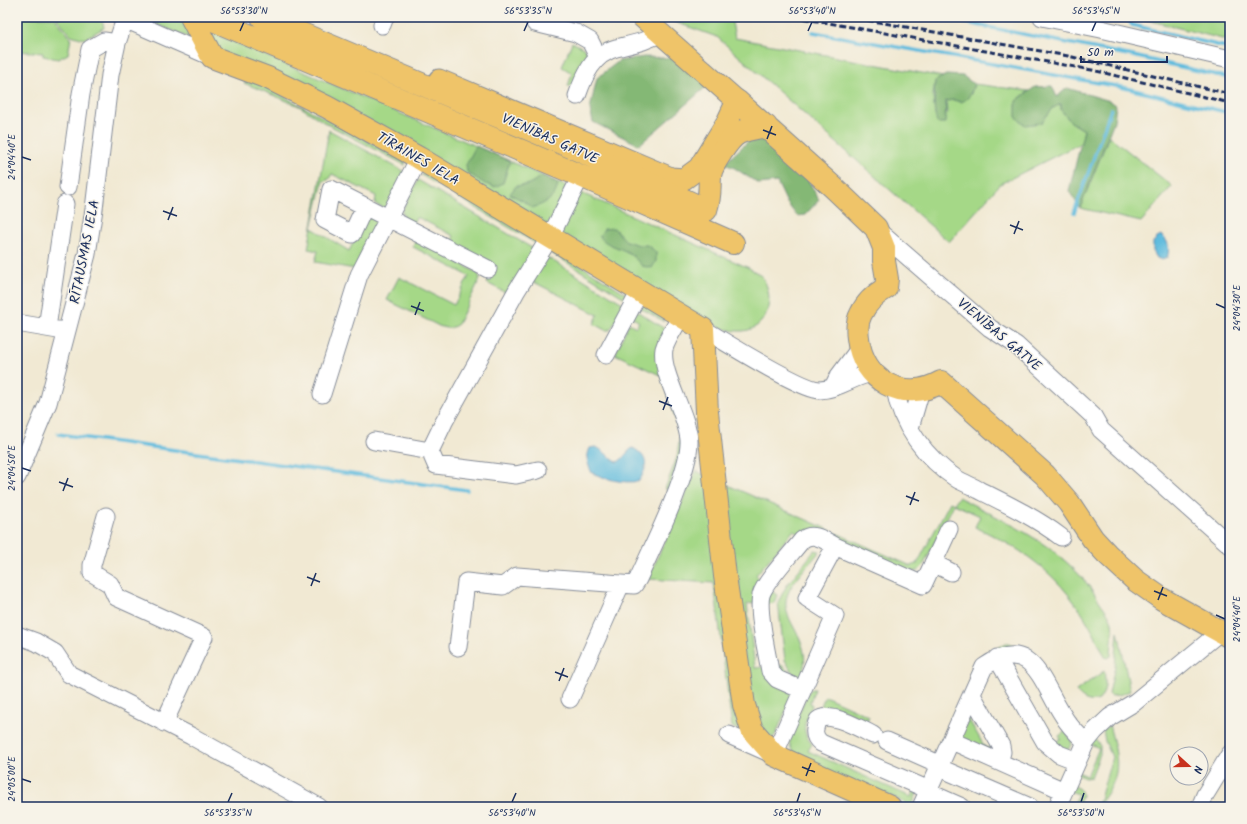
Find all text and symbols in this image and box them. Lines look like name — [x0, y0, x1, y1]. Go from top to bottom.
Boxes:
text: 56°53'30"N — [220, 3, 268, 19]
text: 56°53'35"N — [504, 3, 552, 19]
text: 56°53'40"N — [788, 3, 836, 19]
text: 56°53'45"N — [1072, 3, 1120, 19]
scale bar — [1081, 38, 1167, 64]
text: 50 m — [1087, 43, 1114, 62]
street label: VIENĪBAS GATVE — [498, 108, 603, 171]
street label: TĪRAINES IELA — [373, 126, 463, 192]
text: 24°04'40"E — [4, 133, 20, 180]
street label: RĪTAUSMAS IELA — [64, 198, 106, 306]
text: 24°04'30"E — [1229, 284, 1245, 331]
street label: VIENĪBAS GATVE — [952, 293, 1047, 378]
text: 24°04'50"E — [4, 444, 20, 491]
text: 24°04'40"E — [1229, 595, 1245, 642]
north arrow — [1169, 746, 1209, 786]
text: 24°05'00"E — [4, 755, 20, 802]
text: N — [1188, 763, 1207, 776]
text: 56°53'35"N — [204, 805, 252, 821]
text: 56°53'40"N — [488, 805, 536, 821]
text: 56°53'45"N — [773, 805, 821, 821]
text: 56°53'50"N — [1057, 805, 1105, 821]

